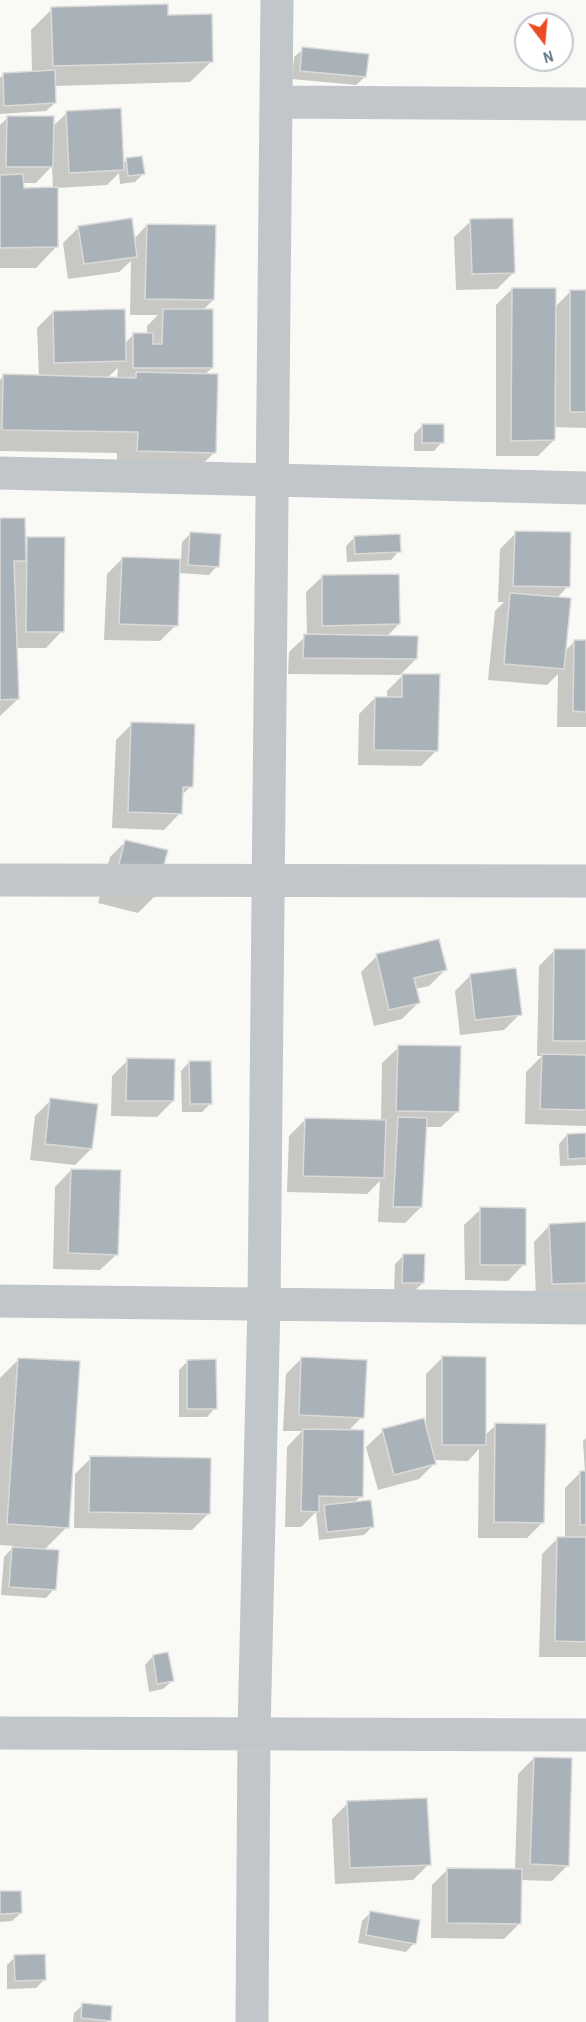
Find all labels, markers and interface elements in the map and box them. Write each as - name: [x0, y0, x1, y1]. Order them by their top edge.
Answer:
- north arrow: [514, 12, 574, 72]
- text: N: [541, 45, 556, 69]

